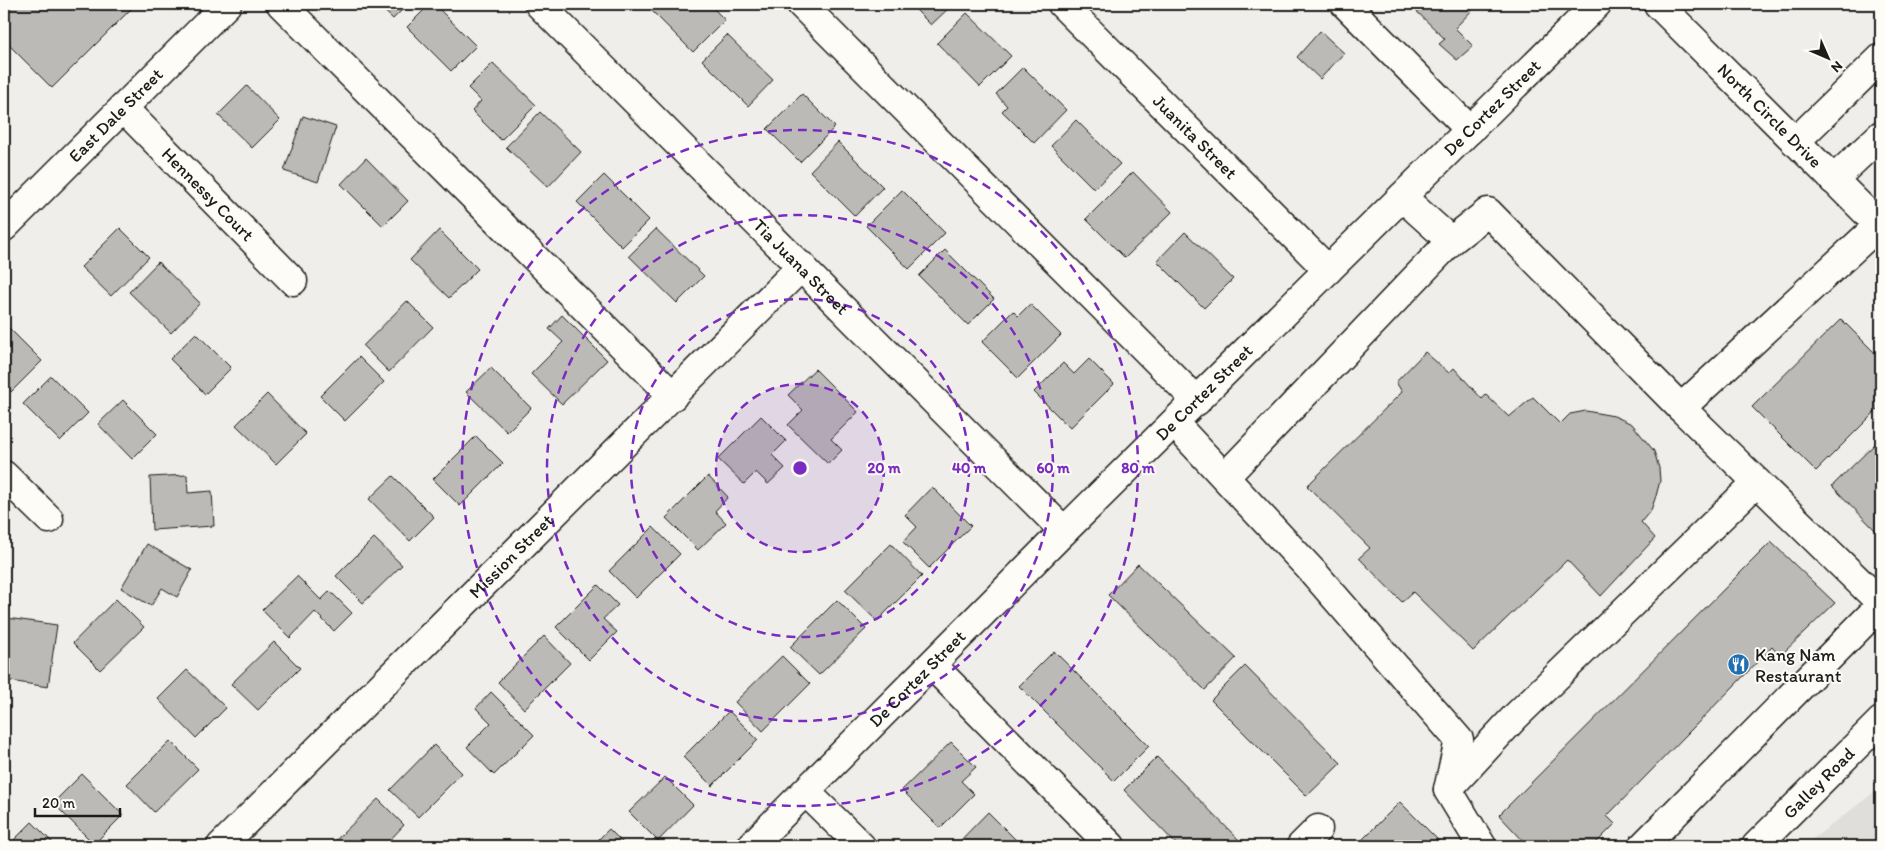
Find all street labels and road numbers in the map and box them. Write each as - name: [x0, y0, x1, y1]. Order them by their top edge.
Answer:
- street label: De Cortez Street: [1439, 55, 1545, 161]
- street label: North Circle Drive: [1713, 59, 1827, 173]
- street label: East Dale Street: [64, 63, 168, 167]
- street label: Juanita Street: [1148, 90, 1242, 184]
- street label: Hennessy Court: [157, 143, 259, 246]
- street label: Tia Juana Street: [748, 214, 853, 320]
- street label: De Cortez Street: [1151, 340, 1257, 445]
- street label: Mission Street: [464, 509, 558, 603]
- street label: De Cortez Street: [864, 625, 970, 732]
- street label: Galley Road: [1778, 743, 1859, 824]

